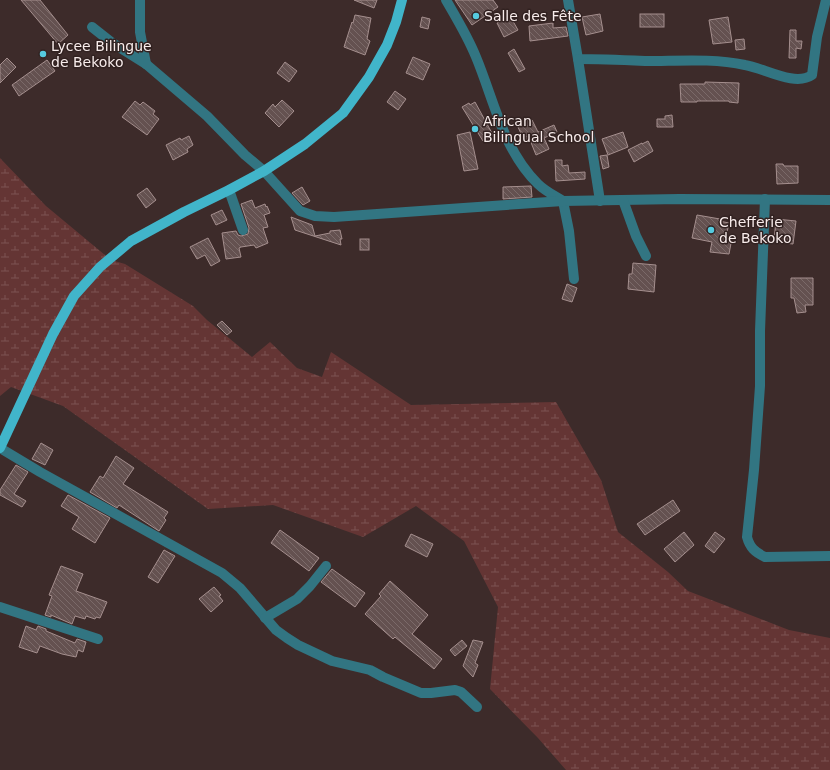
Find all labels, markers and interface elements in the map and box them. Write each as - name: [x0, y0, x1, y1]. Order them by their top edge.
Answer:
- place label: Salle des Fête: [484, 8, 582, 24]
- marker: Salle des Fête: [471, 11, 481, 21]
- place label: Lycee Bilingue de Bekoko: [51, 38, 152, 70]
- marker: Lycee Bilingue de Bekoko: [38, 49, 48, 59]
- place label: African Bilingual School: [483, 113, 594, 145]
- marker: African Bilingual School: [470, 124, 480, 134]
- place label: Chefferie de Bekoko: [719, 214, 792, 246]
- marker: Chefferie de Bekoko: [706, 225, 716, 235]

